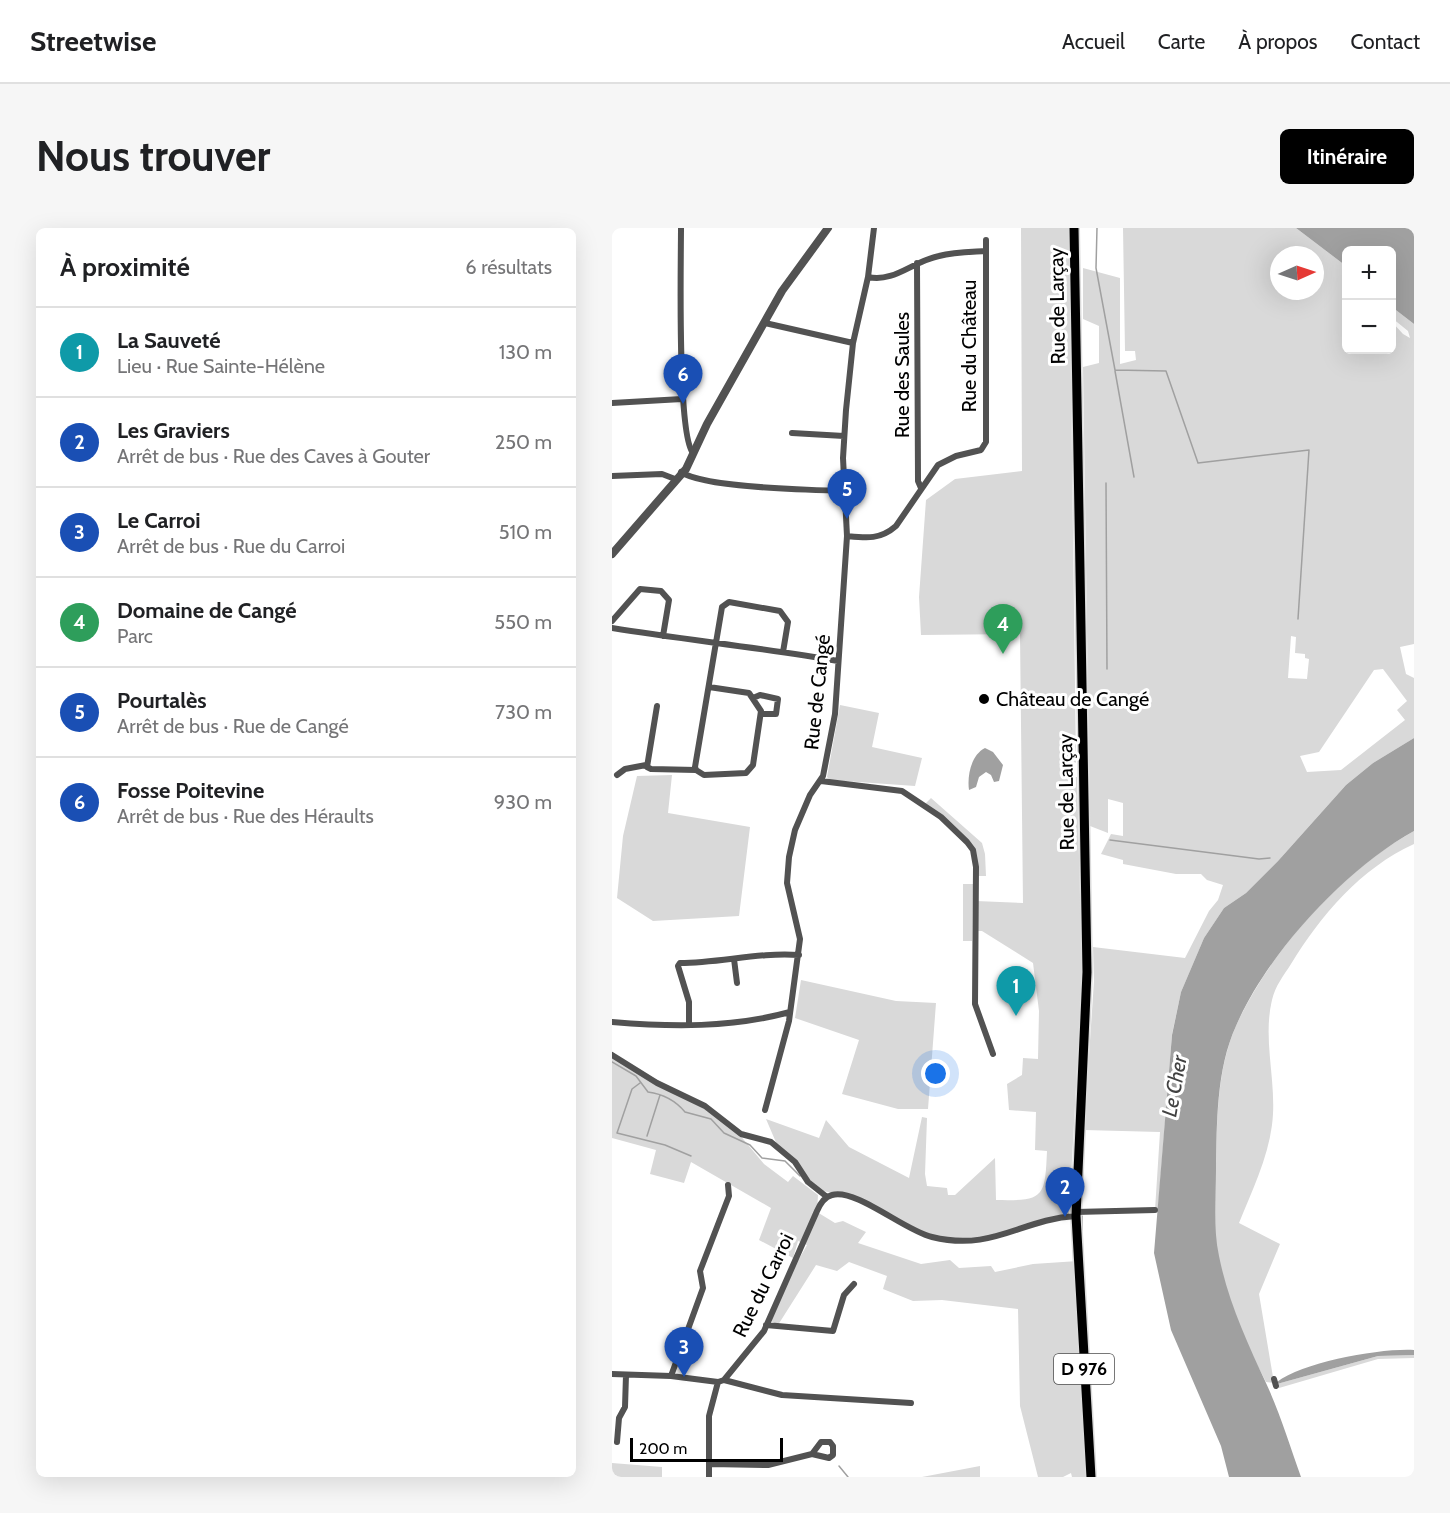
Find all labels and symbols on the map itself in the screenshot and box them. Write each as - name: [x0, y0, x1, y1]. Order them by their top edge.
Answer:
- north arrow: [1270, 246, 1324, 300]
- street label: Rue de Larçay: [1044, 247, 1070, 365]
- street label: Rue du Château: [957, 280, 981, 412]
- street label: Rue des Saules: [890, 312, 914, 438]
- pin: 6: [664, 354, 702, 404]
- pin: 5: [828, 470, 866, 519]
- pin: 4: [984, 604, 1022, 654]
- street label: Rue de Cangé: [799, 633, 835, 751]
- place label: Château de Cangé: [996, 687, 1149, 711]
- marker: Château de Cangé: [977, 692, 991, 706]
- street label: Rue de Larçay: [1053, 733, 1079, 851]
- pin: 1: [996, 966, 1036, 1016]
- water label: Le Cher: [1156, 1052, 1192, 1119]
- your location: [921, 1059, 950, 1088]
- pin: 2: [1046, 1168, 1084, 1217]
- street label: Rue du Carroi: [728, 1229, 798, 1341]
- pin: 3: [664, 1328, 704, 1377]
- road number: D 976: [1054, 1354, 1114, 1384]
- scale bar: [630, 1435, 783, 1462]

